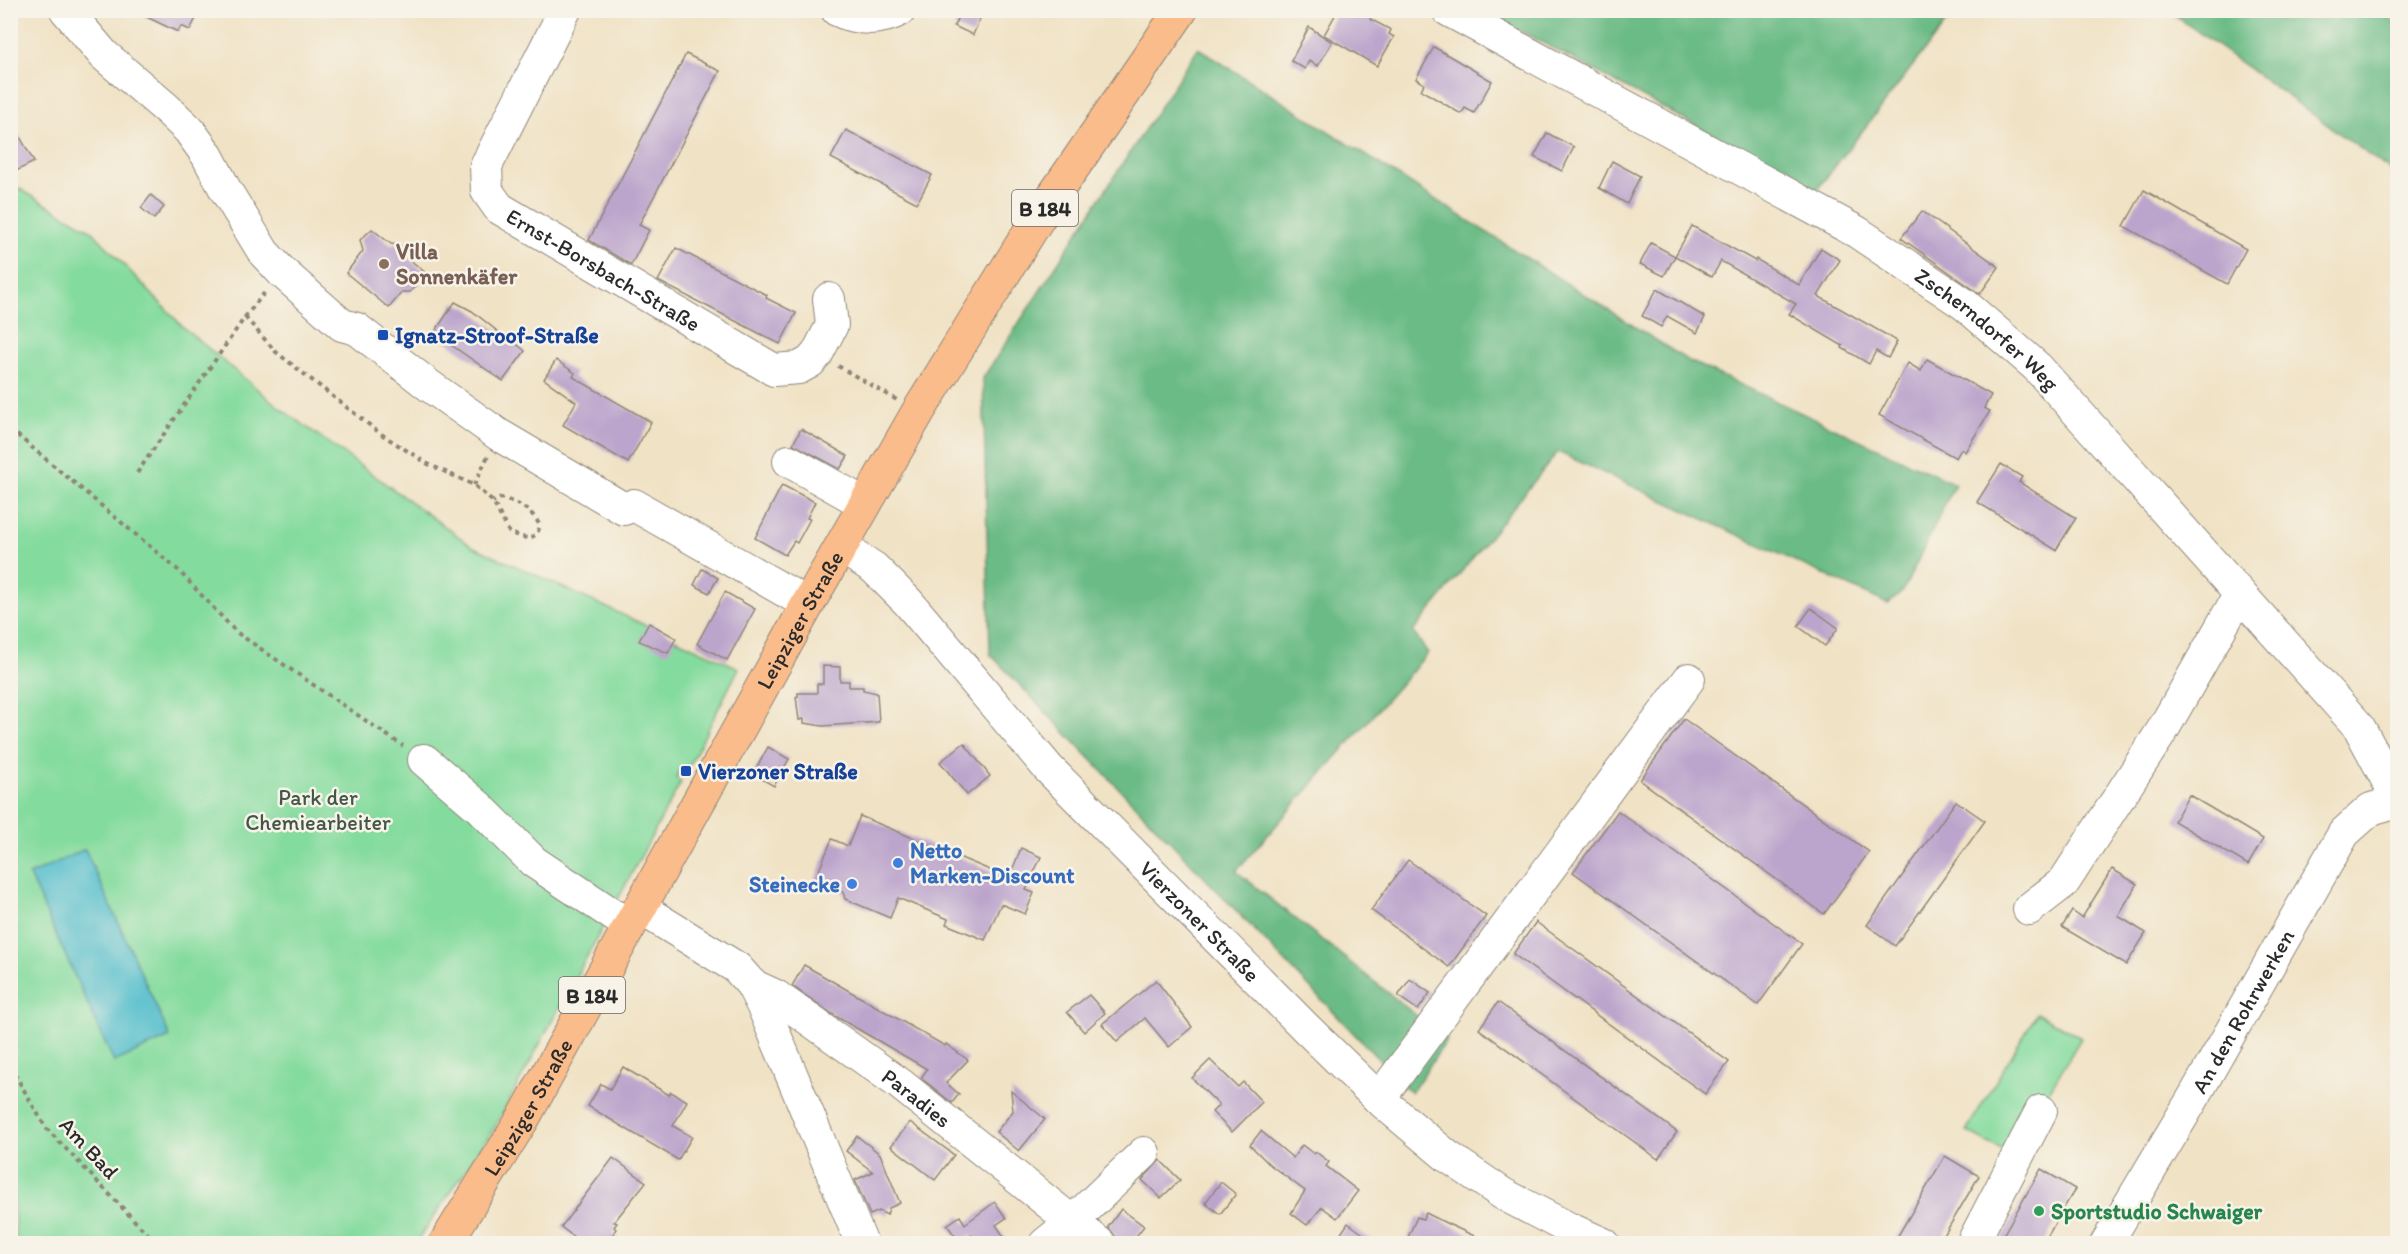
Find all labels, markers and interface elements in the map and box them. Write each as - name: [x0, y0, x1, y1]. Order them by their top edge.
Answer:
- road number: B 184: [1012, 190, 1078, 226]
- street label: Ernst-Borsbach-Straße: [502, 202, 705, 337]
- place label: Villa Sonnenkäfer: [396, 238, 518, 290]
- marker: Villa Sonnenkäfer: [377, 257, 391, 271]
- street label: Zscherndorfer Weg: [1910, 262, 2065, 397]
- place label: Ignatz-Stroof-Straße: [395, 322, 599, 349]
- marker: Ignatz-Stroof-Straße: [376, 328, 390, 342]
- street label: Leipziger Straße: [750, 546, 849, 694]
- place label: Vierzoner Straße: [698, 758, 858, 785]
- marker: Vierzoner Straße: [679, 764, 693, 778]
- park label: Park der Chemiearbeiter: [245, 784, 391, 836]
- place label: Netto Marken-Discount: [910, 837, 1075, 889]
- street label: Vierzoner Straße: [1134, 855, 1266, 987]
- marker: Netto Marken-Discount: [891, 856, 905, 870]
- place label: Steinecke: [749, 871, 840, 898]
- marker: Steinecke: [845, 877, 859, 891]
- street label: An den Rohrwerken: [2185, 924, 2300, 1098]
- road number: B 184: [559, 977, 625, 1013]
- street label: Leipziger Straße: [477, 1034, 578, 1181]
- street label: Paradies: [877, 1062, 957, 1133]
- street label: Am Bad: [54, 1111, 125, 1185]
- place label: Sportstudio Schwaiger: [2051, 1198, 2263, 1225]
- marker: Sportstudio Schwaiger: [2032, 1204, 2046, 1218]

